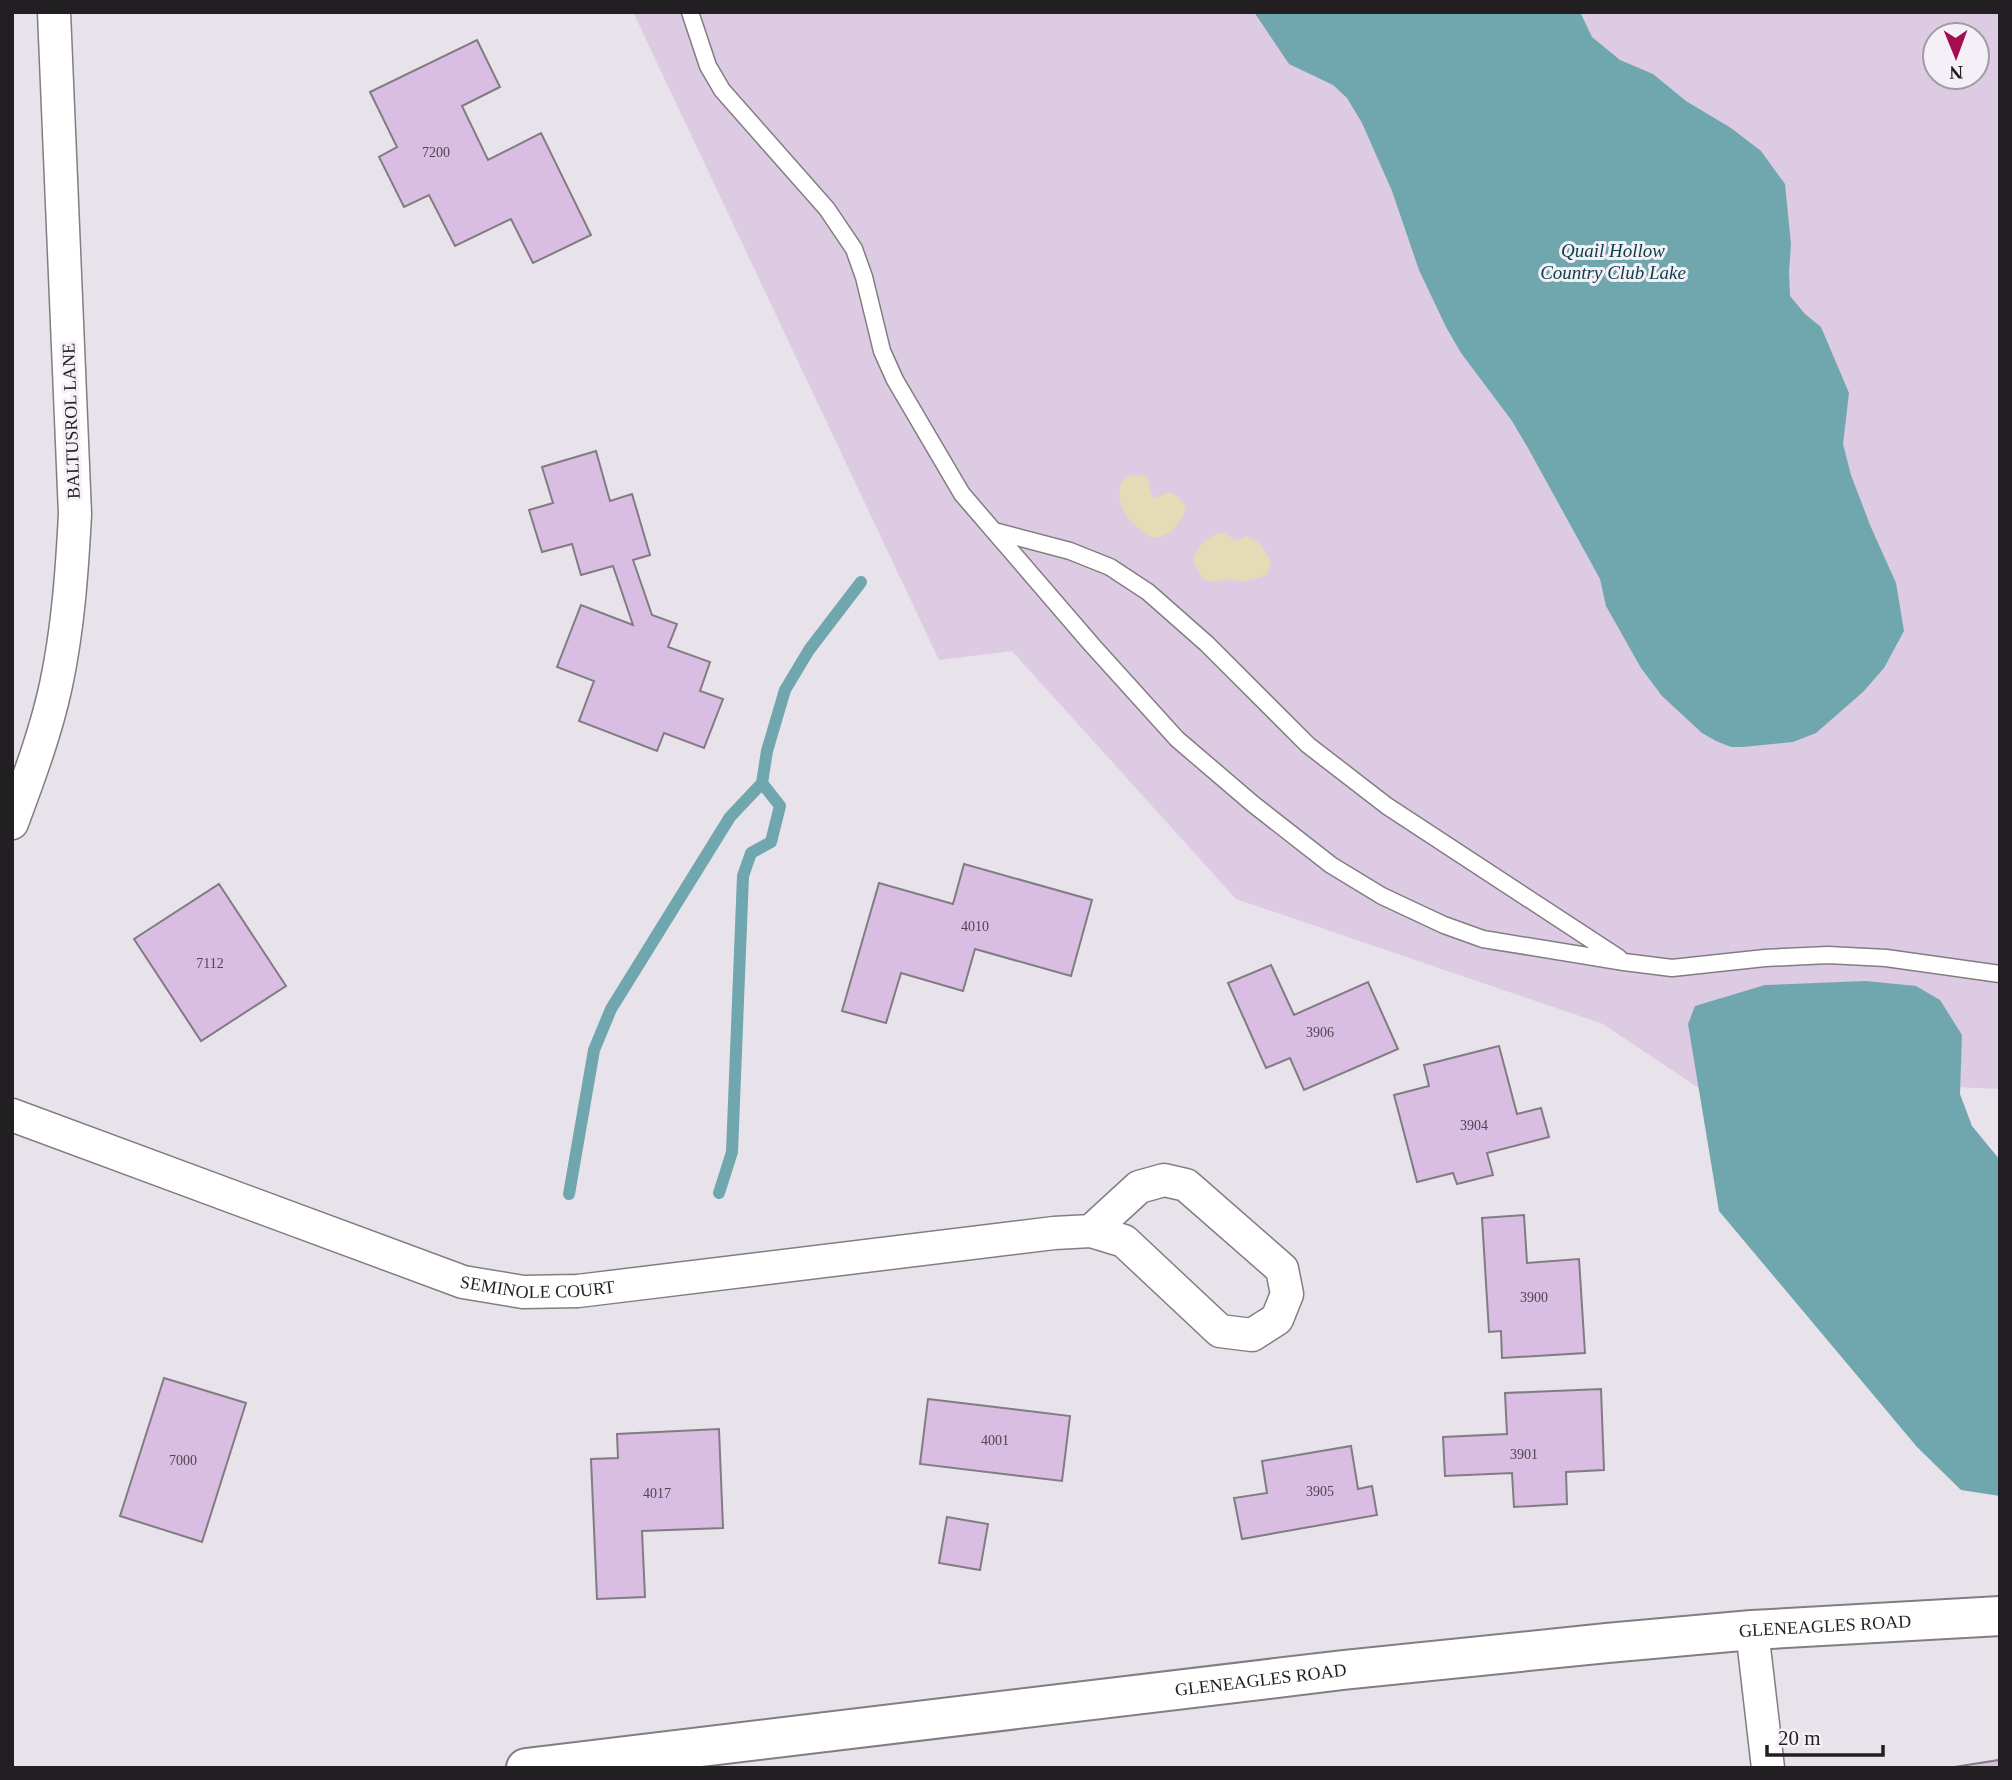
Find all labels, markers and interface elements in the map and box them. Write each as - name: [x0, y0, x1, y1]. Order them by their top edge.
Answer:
- north arrow: [1921, 21, 1991, 91]
- text: N: [1949, 62, 1963, 83]
- house number: 7200: [422, 145, 450, 160]
- water label: Quail Hollow Country Club Lake: [1540, 240, 1686, 283]
- street label: BALTUSROL LANE: [58, 343, 84, 499]
- house number: 4010: [961, 919, 989, 934]
- house number: 7112: [196, 956, 224, 971]
- house number: 3906: [1306, 1025, 1334, 1040]
- house number: 3904: [1460, 1118, 1488, 1133]
- street label: SEMINOLE COURT: [459, 1272, 616, 1303]
- house number: 3900: [1520, 1290, 1548, 1305]
- house number: 4001: [981, 1433, 1009, 1448]
- house number: 3901: [1510, 1447, 1538, 1462]
- house number: 7000: [169, 1453, 197, 1468]
- house number: 3905: [1306, 1484, 1334, 1499]
- house number: 4017: [643, 1486, 671, 1501]
- street label: GLENEAGLES ROAD: [1738, 1611, 1912, 1641]
- street label: GLENEAGLES ROAD: [1174, 1660, 1348, 1700]
- scale bar: [1767, 1714, 1882, 1758]
- text: 20 m: [1778, 1726, 1821, 1750]

